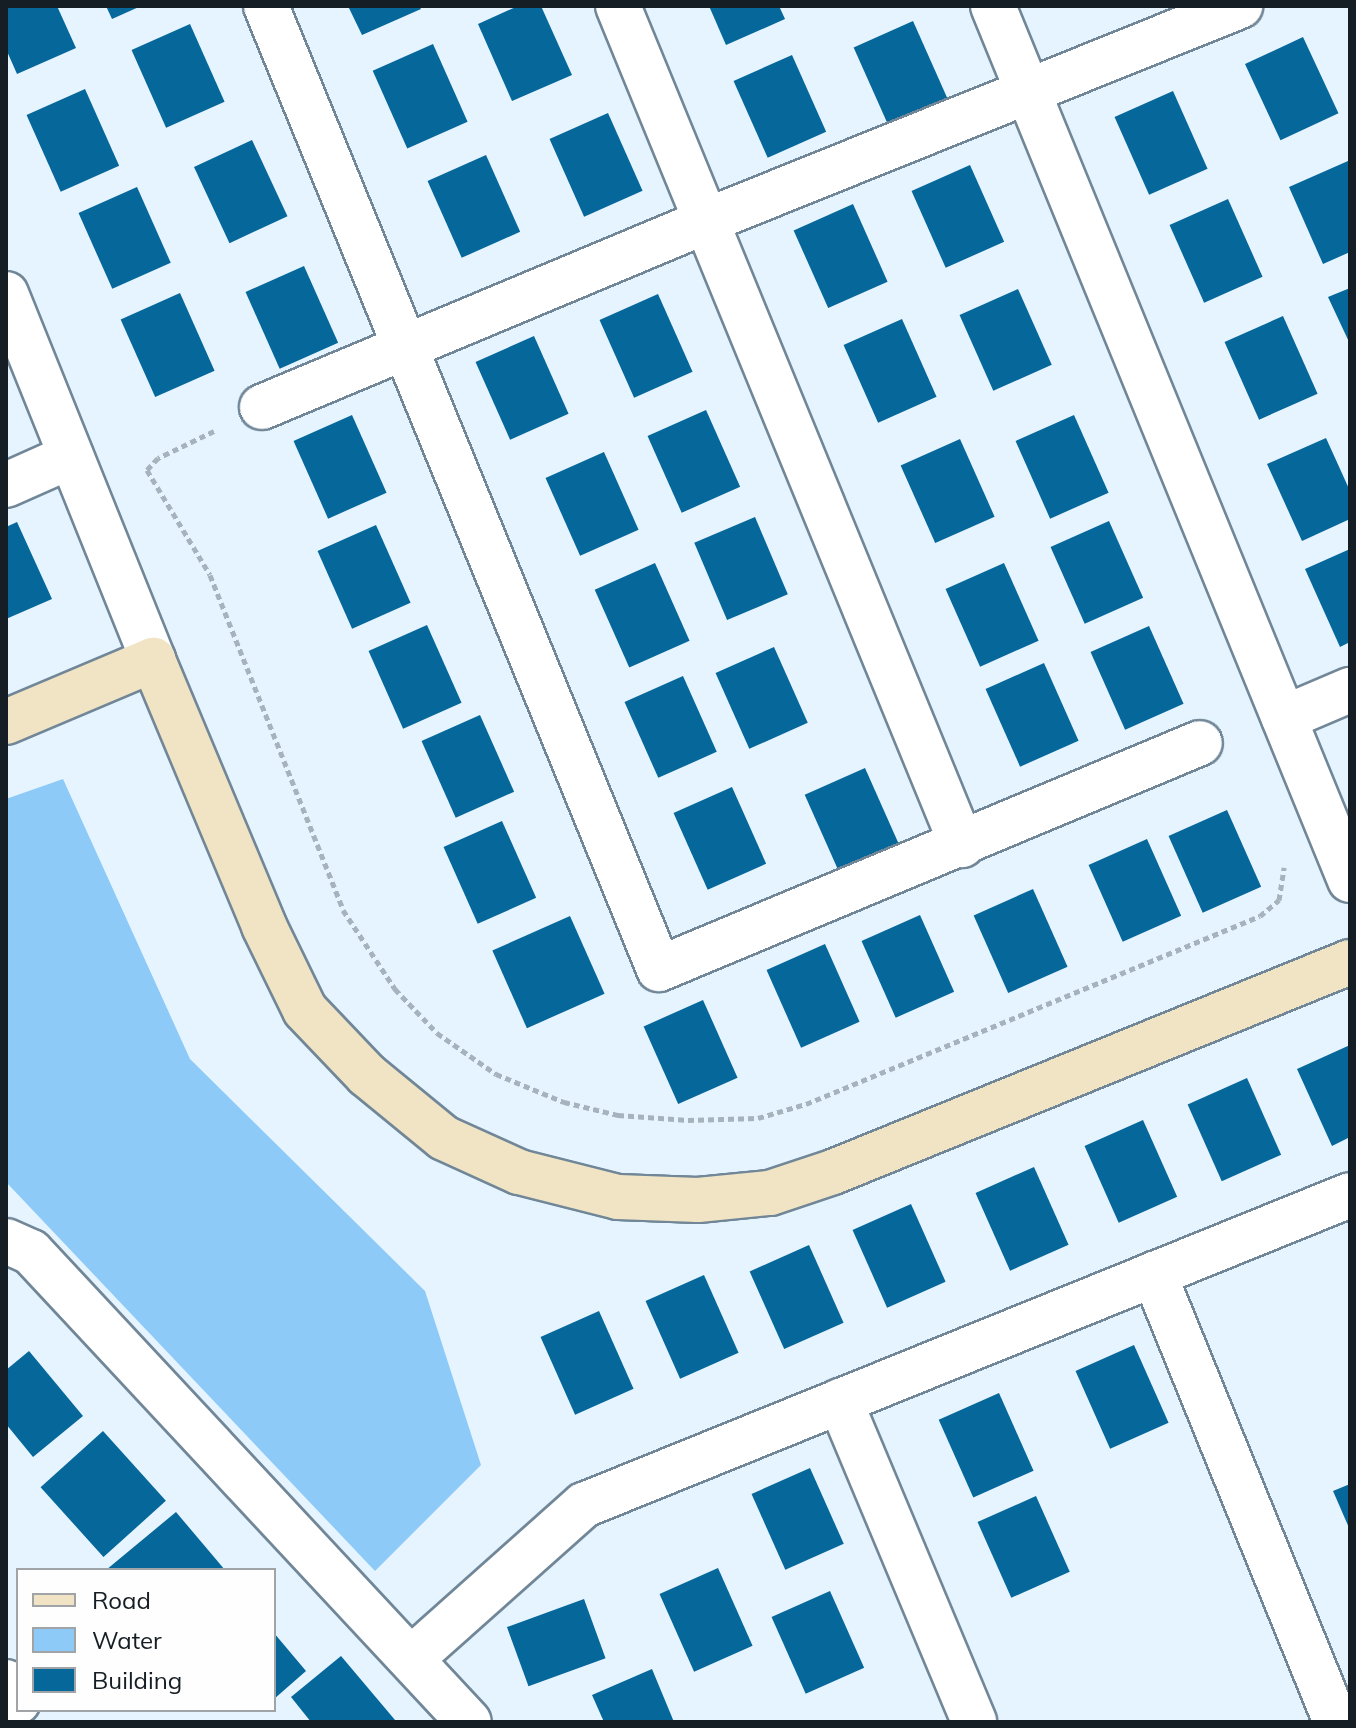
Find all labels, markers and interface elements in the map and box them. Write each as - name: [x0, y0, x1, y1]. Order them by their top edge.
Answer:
- legend: [16, 1568, 276, 1712]
- text: Road: [92, 1585, 151, 1615]
- text: Water: [92, 1625, 162, 1655]
- text: Building: [92, 1665, 182, 1695]

